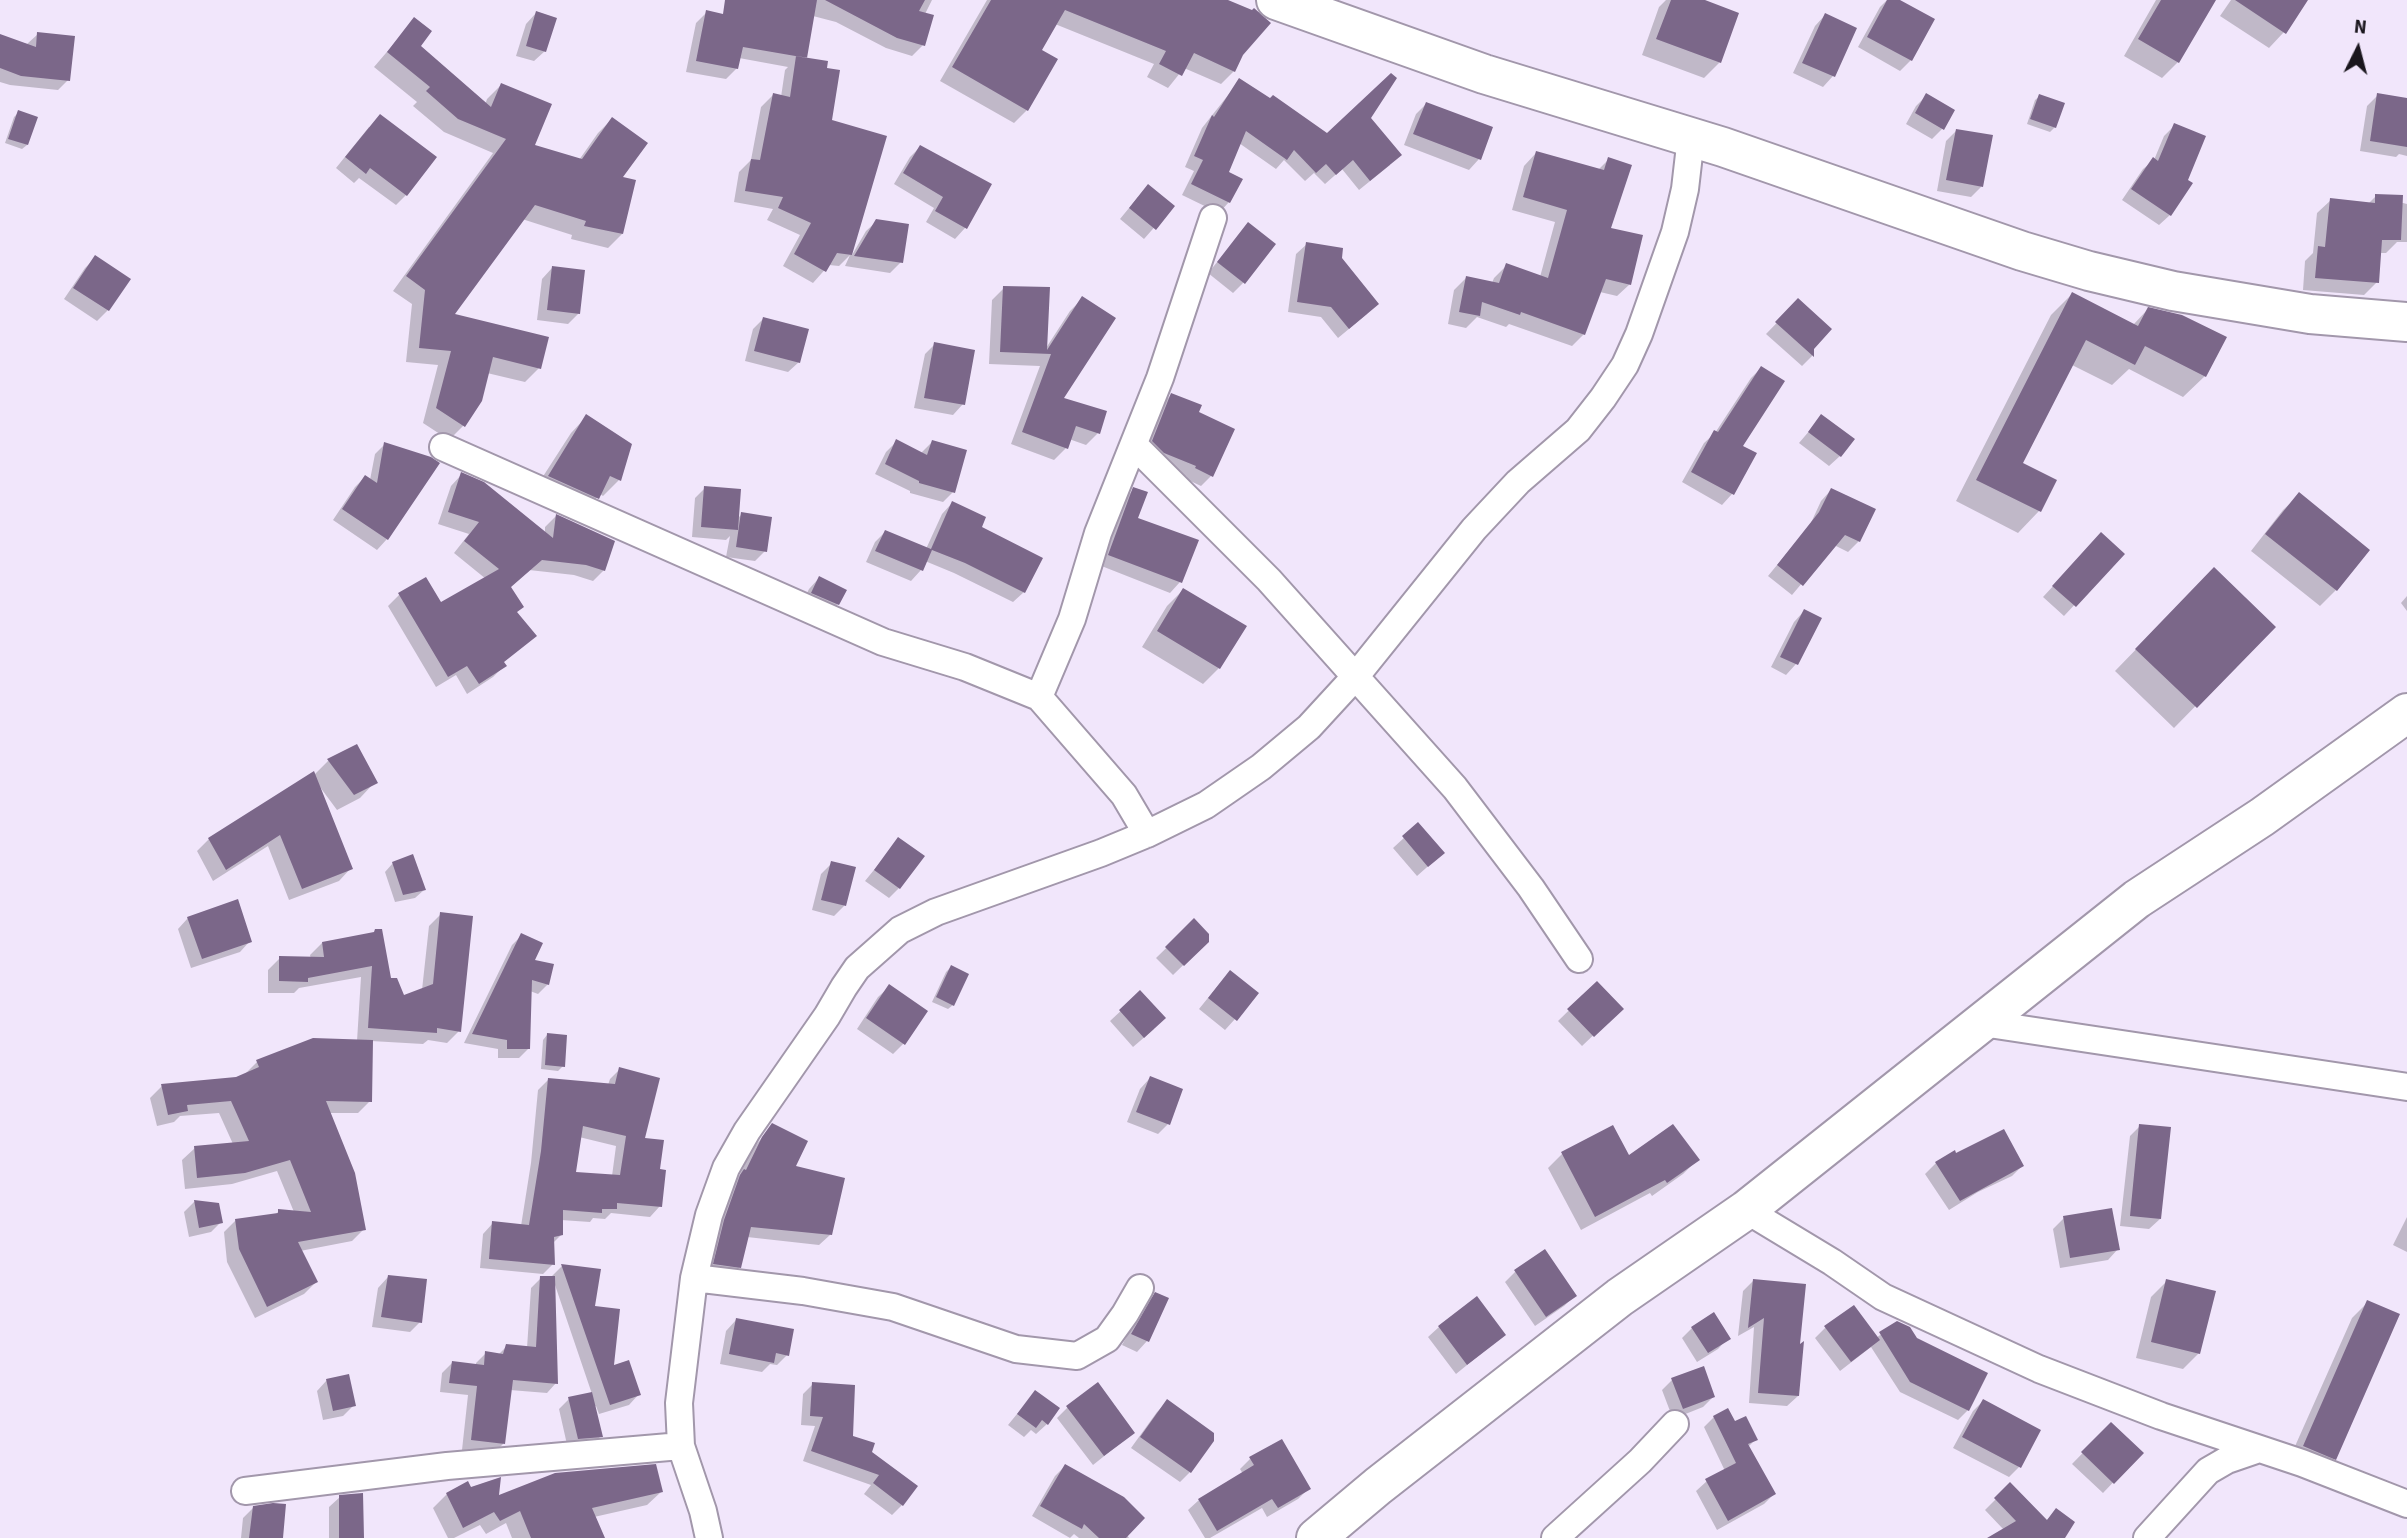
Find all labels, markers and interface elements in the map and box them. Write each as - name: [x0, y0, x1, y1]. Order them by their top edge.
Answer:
- north arrow: [2323, 14, 2393, 84]
- text: N: [2353, 14, 2368, 42]

